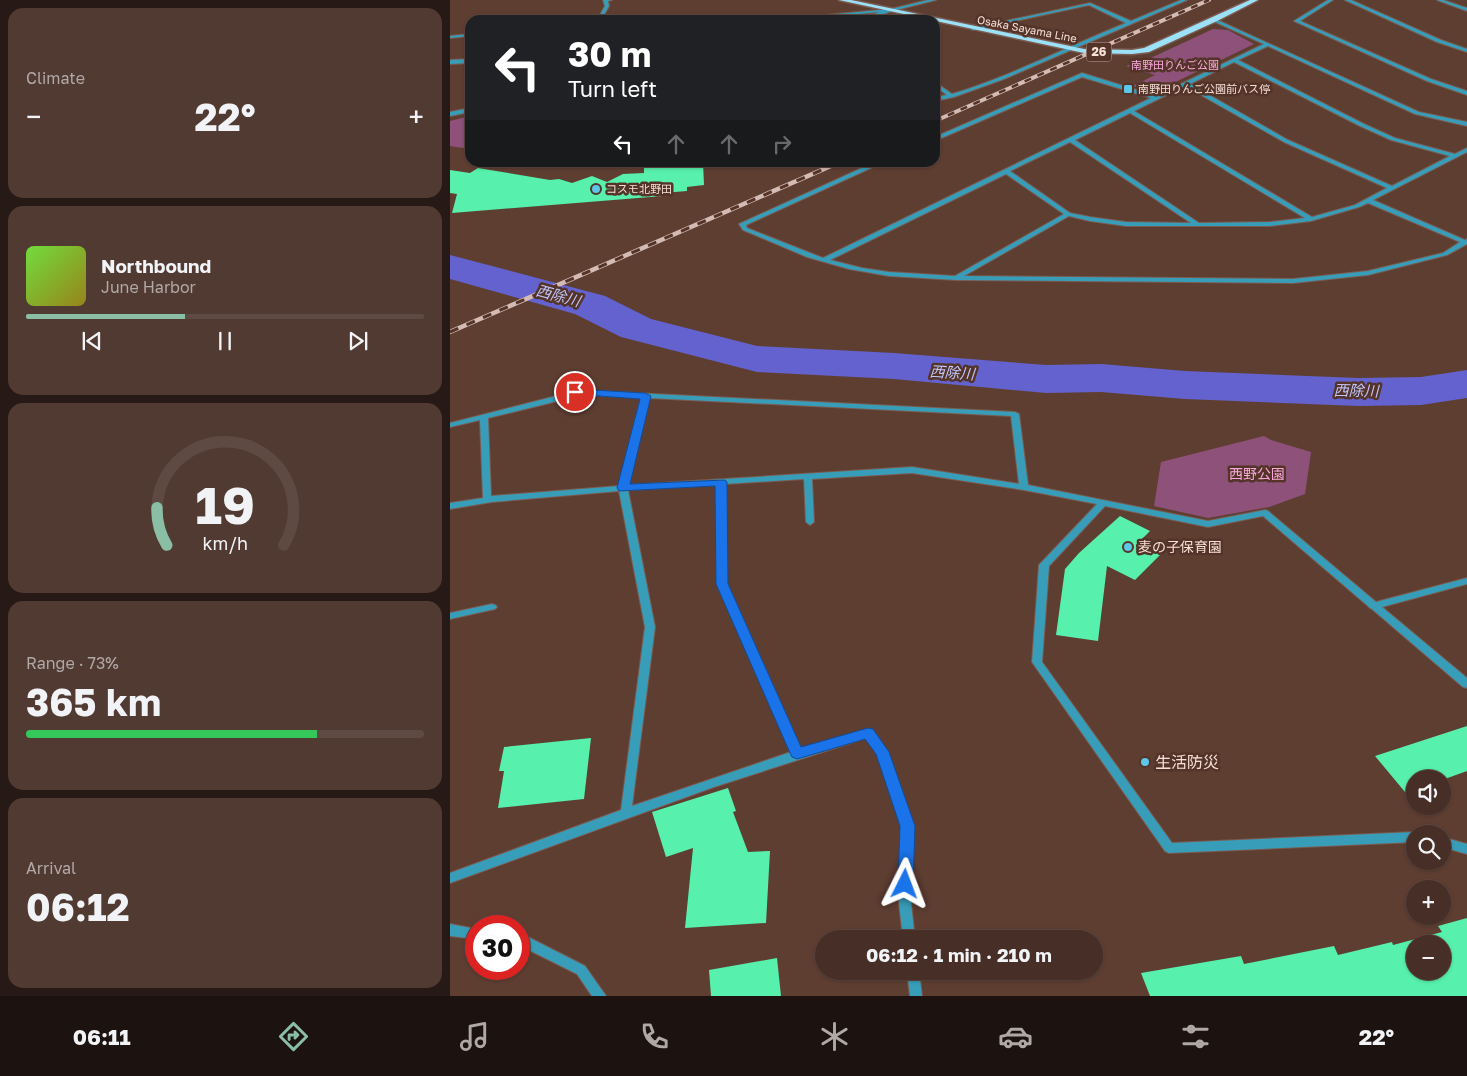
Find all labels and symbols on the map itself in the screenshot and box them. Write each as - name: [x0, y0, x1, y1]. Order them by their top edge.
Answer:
- street label: Osaka Sayama Line: [976, 12, 1078, 45]
- road number: 26: [1086, 42, 1112, 62]
- park label: 南野田りんご公園: [1131, 58, 1219, 71]
- place label: 南野田りんご公園前バス停: [1138, 82, 1271, 95]
- marker: 南野田りんご公園前バス停: [1122, 83, 1134, 95]
- place label: コスモ北野田: [606, 182, 672, 195]
- marker: コスモ北野田: [590, 183, 602, 195]
- water label: 西除川: [534, 281, 584, 310]
- water label: 西除川: [929, 361, 977, 383]
- pin: [554, 371, 596, 413]
- water label: 西除川: [1333, 381, 1381, 399]
- park label: 西野公園: [1229, 465, 1285, 482]
- place label: 麦の子保育園: [1138, 538, 1222, 555]
- marker: 麦の子保育園: [1122, 541, 1134, 553]
- place label: 生活防災: [1155, 752, 1219, 772]
- marker: 生活防災: [1139, 756, 1151, 768]
- position arrow: [878, 857, 930, 909]
- speed limit sign: 30: [465, 915, 530, 980]

